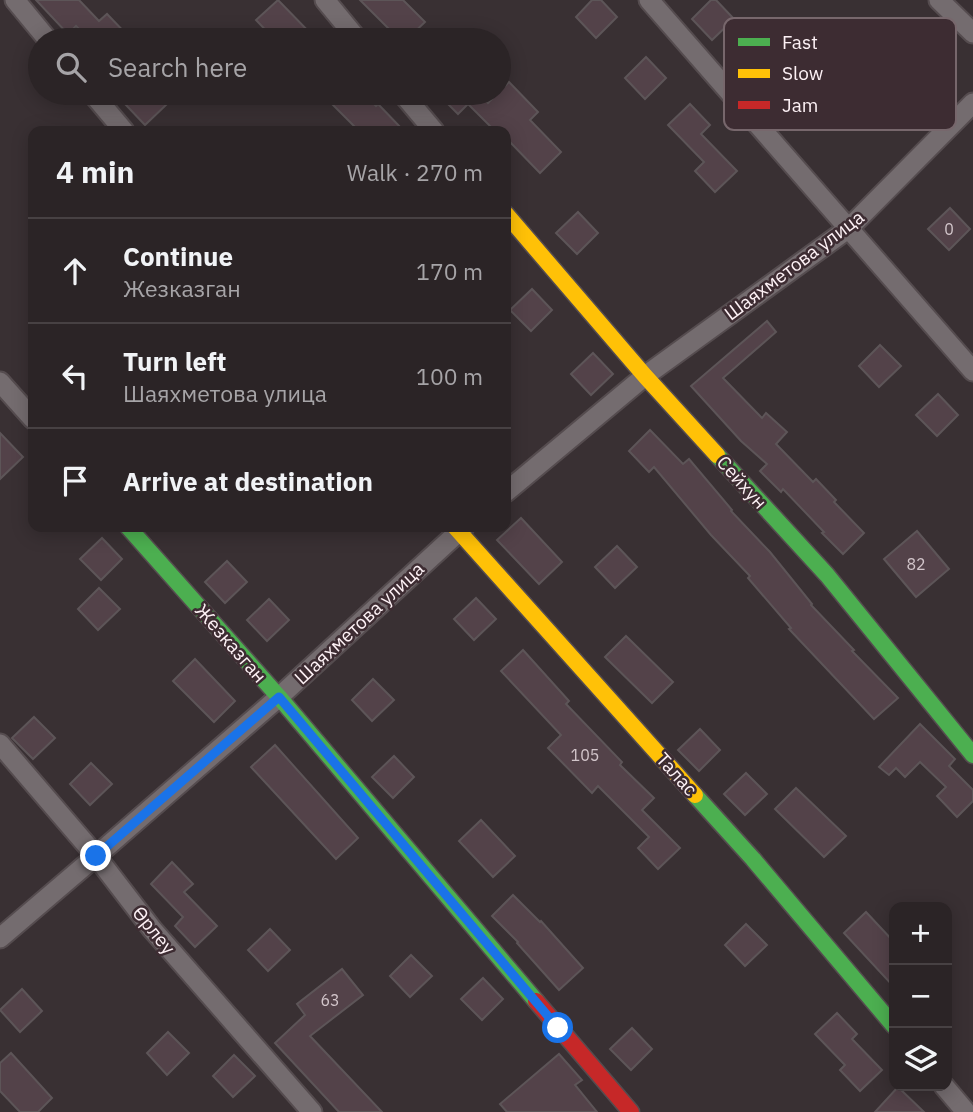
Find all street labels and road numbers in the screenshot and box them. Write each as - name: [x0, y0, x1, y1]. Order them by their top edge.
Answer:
- street label: Шаяхметова улица: [719, 205, 869, 325]
- street label: Сейхун: [712, 450, 772, 514]
- street label: Шаяхметова улица: [289, 557, 429, 689]
- street label: Жезказган: [190, 598, 272, 688]
- street label: Талас: [651, 747, 703, 801]
- street label: Өрлеу: [127, 901, 181, 959]

